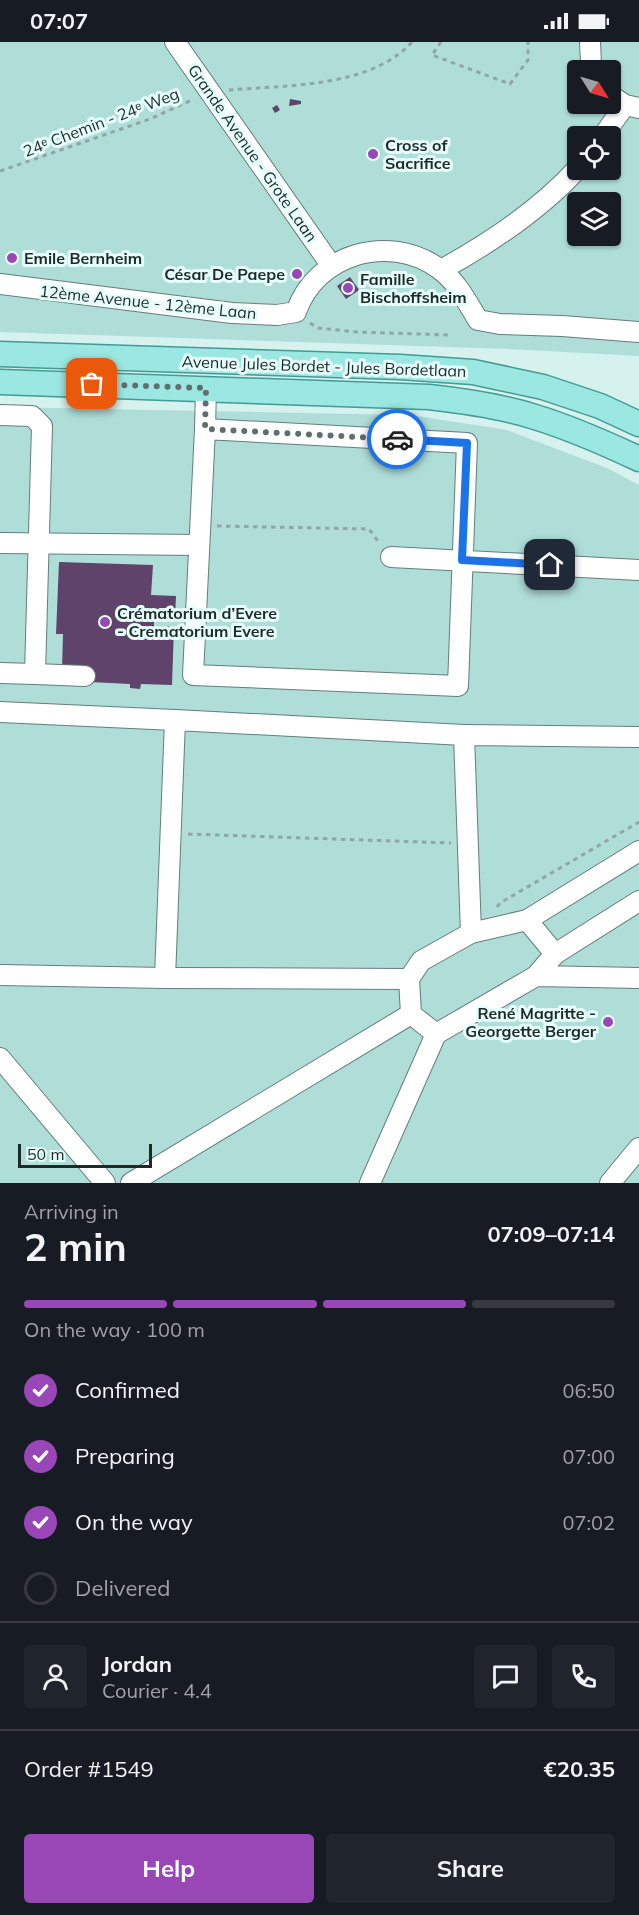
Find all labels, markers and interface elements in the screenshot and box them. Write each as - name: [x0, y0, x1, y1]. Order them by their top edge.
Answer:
- text: 07:07: [30, 7, 88, 35]
- street label: Grande Avenue - Grote Laan: [184, 60, 322, 246]
- north arrow: [567, 60, 621, 114]
- map controls: [567, 60, 621, 246]
- street label: 24ᵉ Chemin - 24ᵉ Weg: [20, 83, 182, 161]
- button: locate: [567, 126, 621, 180]
- place label: Cross of Sacrifice: [385, 135, 451, 173]
- marker: Cross of Sacrifice: [366, 147, 380, 161]
- button: layers: [567, 192, 621, 246]
- place label: Emile Bernheim: [24, 248, 142, 268]
- marker: Emile Bernheim: [5, 251, 19, 265]
- place label: César De Paepe: [164, 264, 285, 284]
- marker: César De Paepe: [290, 267, 304, 281]
- place label: Famille Bischoffsheim: [360, 269, 467, 307]
- street label: 12ème Avenue - 12ème Laan: [39, 281, 257, 323]
- marker: Famille Bischoffsheim: [341, 281, 355, 295]
- street label: Avenue Jules Bordet - Jules Bordetlaan: [181, 351, 467, 381]
- pin: [66, 358, 117, 409]
- icon: bag: [75, 367, 108, 400]
- courier: [367, 409, 427, 469]
- icon: car: [381, 423, 414, 456]
- pin: [524, 539, 575, 590]
- icon: home: [533, 548, 566, 581]
- place label: Crématorium d’Evere - Crematorium Evere: [117, 603, 277, 641]
- marker: Crématorium d’Evere - Crematorium Evere: [98, 615, 112, 629]
- place label: René Magritte - Georgette Berger: [465, 1003, 597, 1041]
- marker: René Magritte - Georgette Berger: [601, 1015, 615, 1029]
- scale bar: [18, 1141, 152, 1168]
- text: 50 m: [27, 1144, 64, 1164]
- text: Arriving in: [24, 1199, 119, 1224]
- text: 07:09–07:14: [487, 1220, 615, 1248]
- text: 2 min: [24, 1222, 127, 1271]
- text: On the way · 100 m: [24, 1317, 205, 1342]
- icon: check: [24, 1374, 57, 1407]
- text: Confirmed: [75, 1376, 180, 1404]
- text: 06:50: [562, 1378, 615, 1403]
- icon: check: [24, 1440, 57, 1473]
- text: Preparing: [75, 1442, 175, 1470]
- text: 07:00: [562, 1444, 615, 1469]
- icon: check: [24, 1506, 57, 1539]
- text: On the way: [75, 1508, 193, 1536]
- text: 07:02: [562, 1510, 615, 1535]
- text: Delivered: [75, 1574, 170, 1602]
- button: person: [24, 1645, 87, 1708]
- button: chat: [474, 1645, 537, 1708]
- button: phone: [552, 1645, 615, 1708]
- text: Jordan: [102, 1650, 172, 1678]
- text: Courier · 4.4: [102, 1678, 212, 1703]
- text: Order #1549: [24, 1755, 154, 1783]
- text: €20.35: [544, 1755, 615, 1783]
- button: Help: [24, 1834, 314, 1903]
- button: Share: [326, 1834, 615, 1903]

